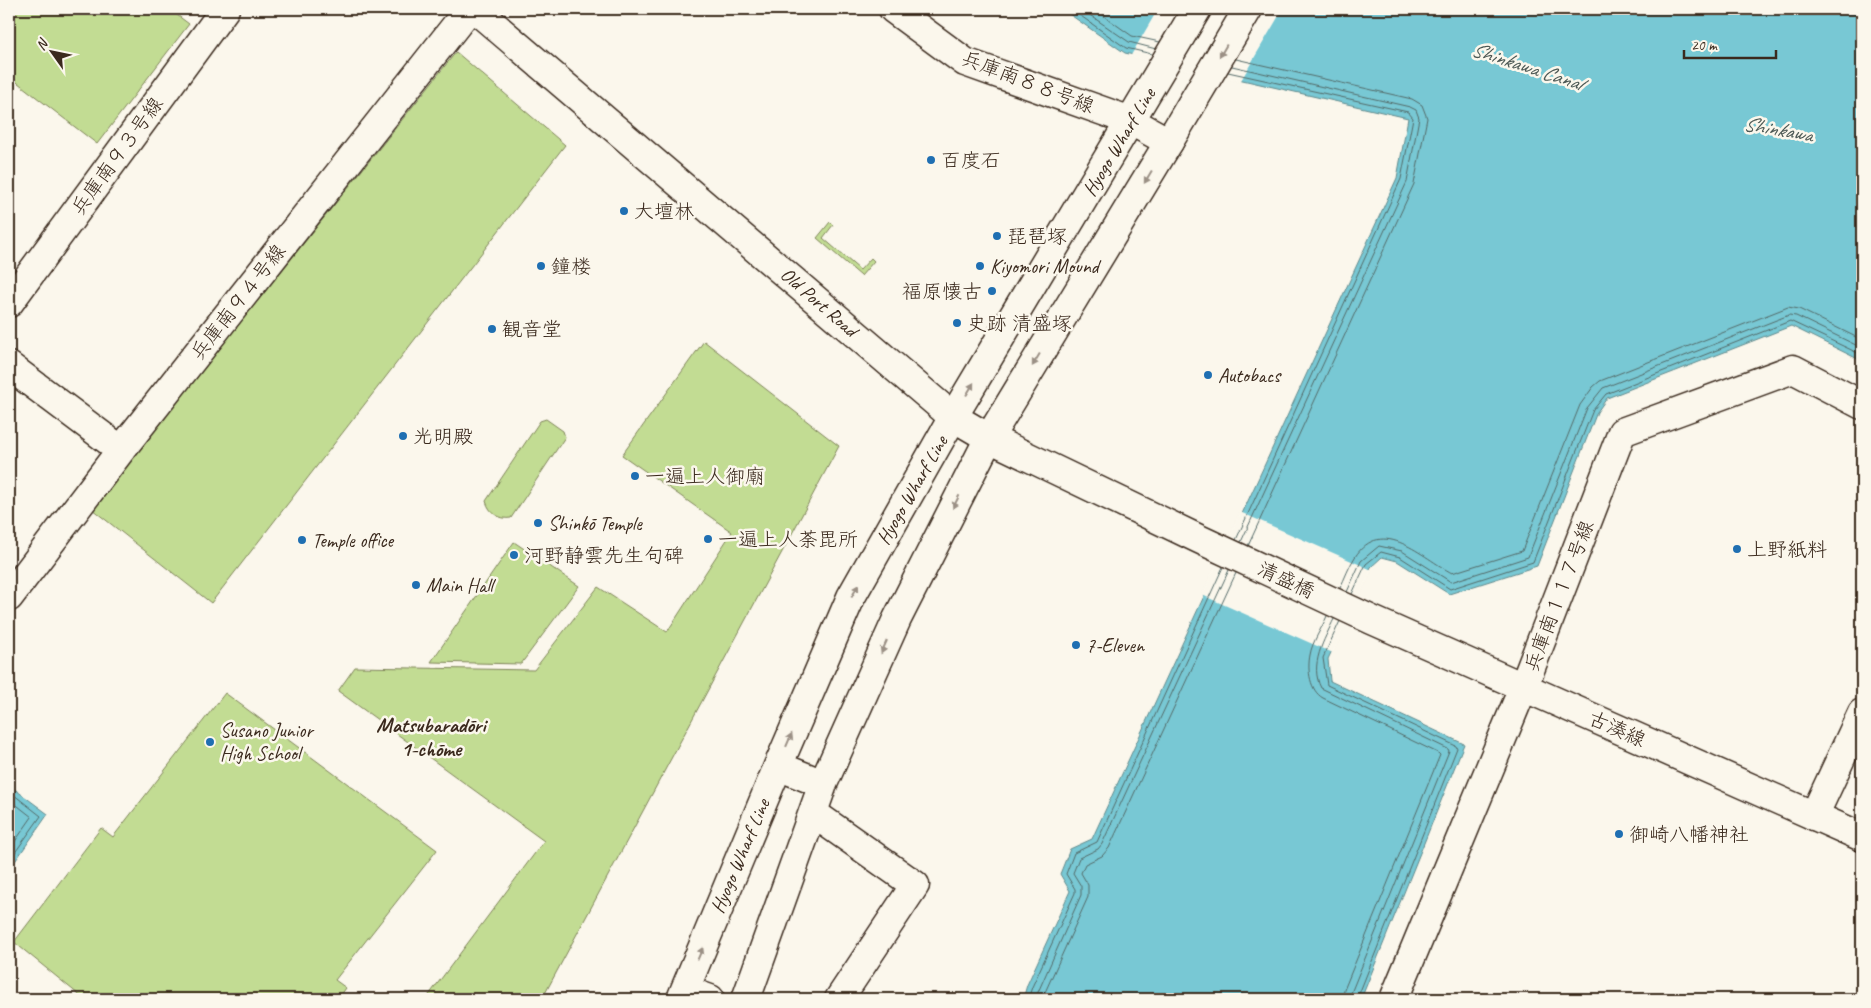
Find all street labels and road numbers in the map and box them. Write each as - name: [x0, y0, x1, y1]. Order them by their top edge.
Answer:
- street label: 兵庫南８８号線: [958, 45, 1098, 119]
- street label: Hyogo Wharf Line: [1077, 82, 1162, 201]
- street label: 兵庫南９３号線: [66, 92, 168, 220]
- street label: 兵庫南９４号線: [185, 239, 291, 365]
- street label: Old Port Road: [775, 262, 865, 344]
- street label: Hyogo Wharf Line: [871, 430, 954, 549]
- street label: 兵庫南１１７号線: [1519, 517, 1599, 675]
- street label: 清盛橋: [1254, 556, 1318, 604]
- street label: 古湊線: [1585, 705, 1649, 753]
- street label: Hyogo Wharf Line: [705, 794, 776, 917]

